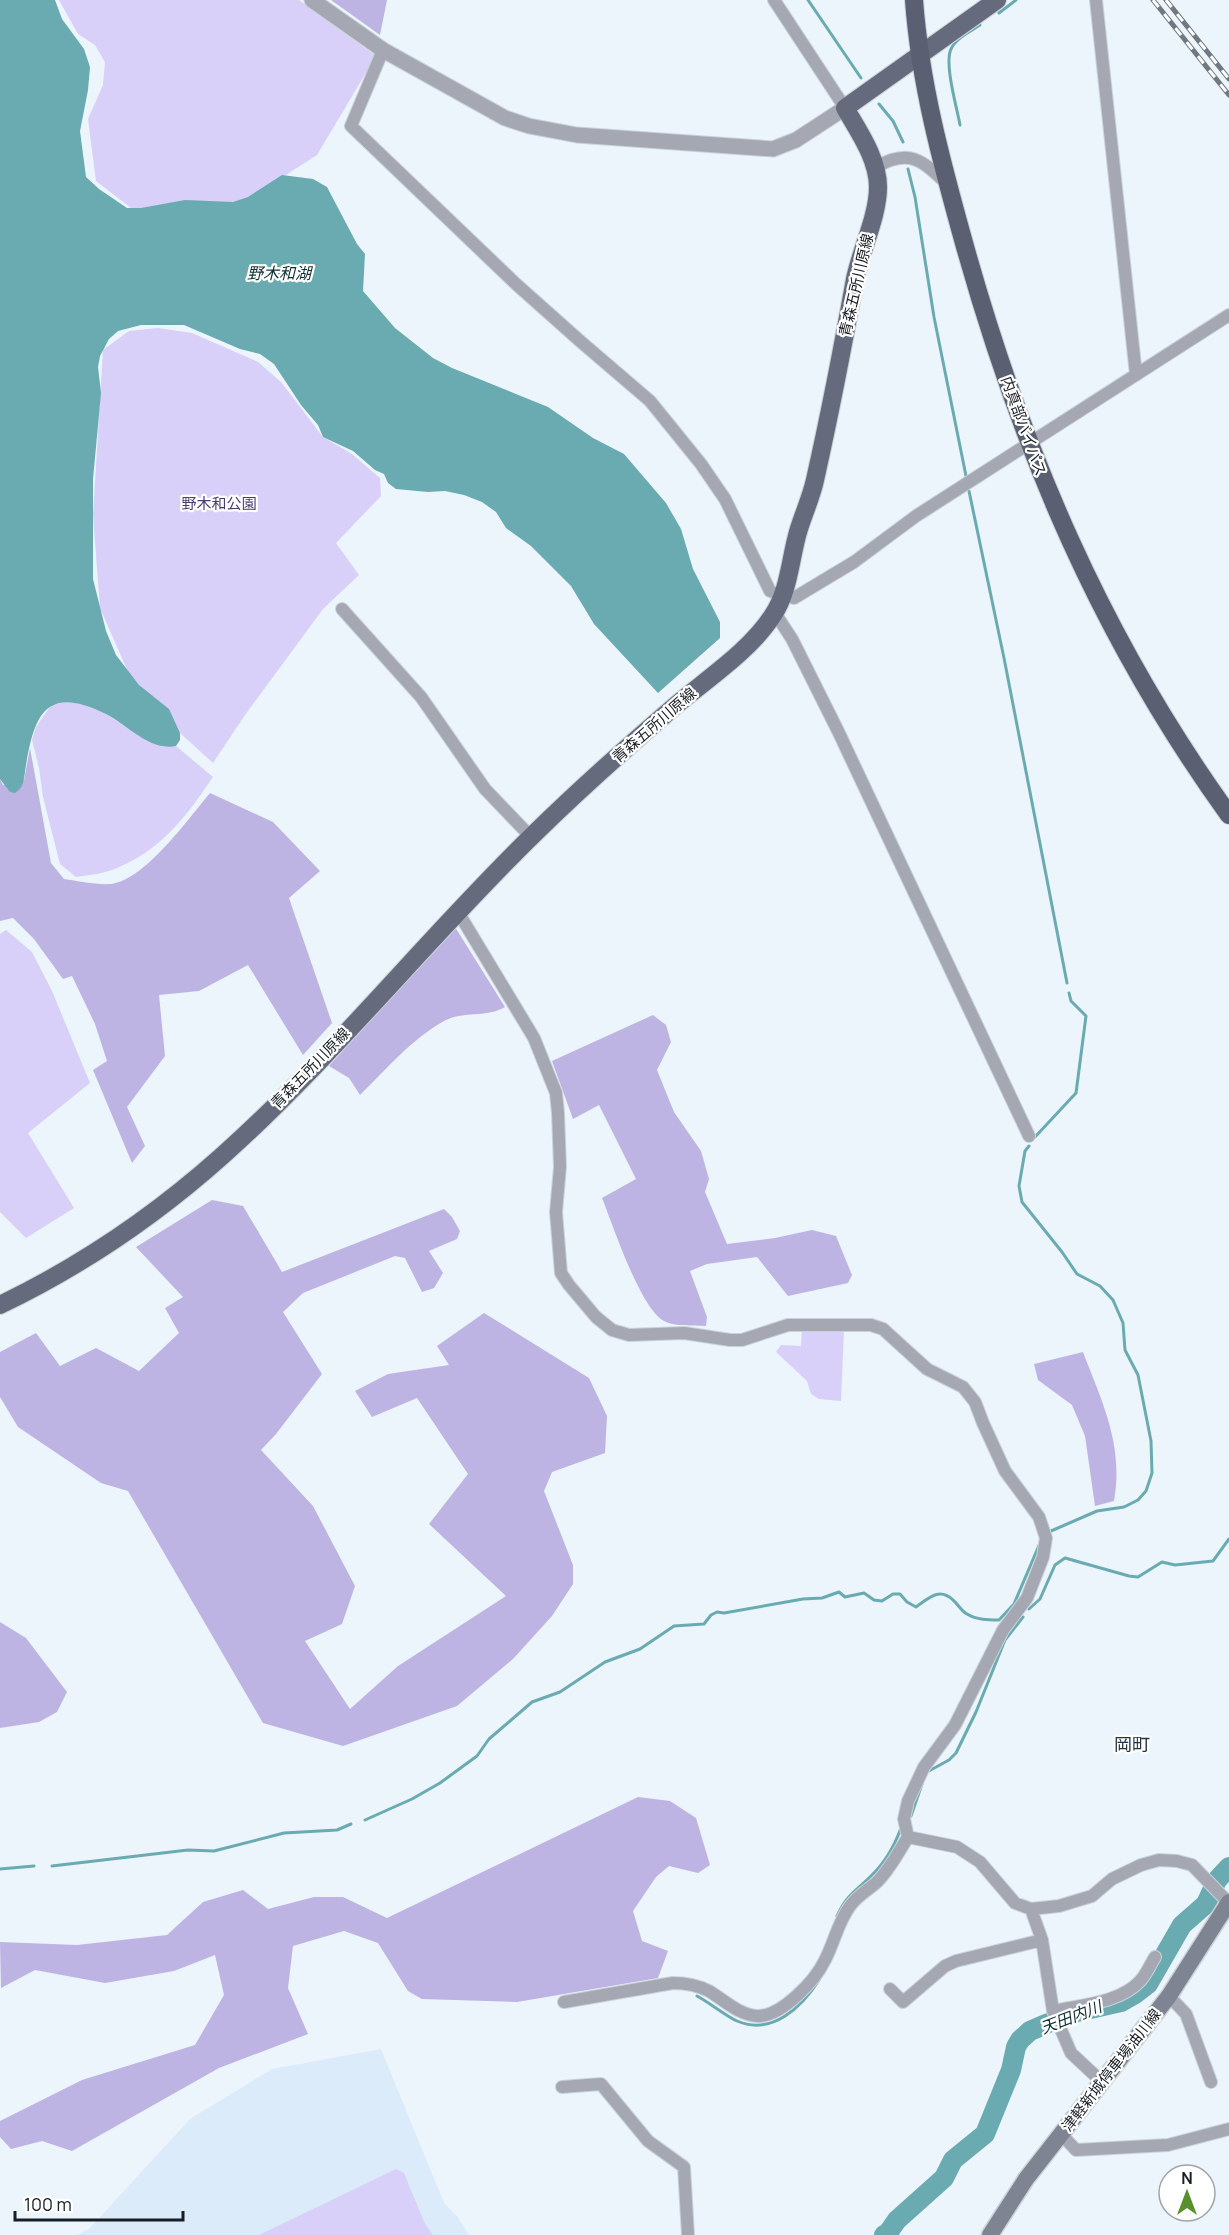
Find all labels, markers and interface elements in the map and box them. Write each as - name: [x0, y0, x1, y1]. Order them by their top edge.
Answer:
- street label: 青森五所川原線: [834, 231, 878, 339]
- water label: 野木和湖: [247, 262, 314, 284]
- street label: 内真部バイパス: [996, 373, 1052, 479]
- park label: 野木和公園: [181, 493, 257, 514]
- street label: 青森五所川原線: [607, 683, 701, 767]
- street label: 青森五所川原線: [266, 1023, 354, 1113]
- district label: 岡町: [1114, 1732, 1150, 1756]
- water label: 天田内川: [1037, 1995, 1107, 2039]
- street label: 津軽新城停車場油川線: [1057, 2004, 1165, 2136]
- north arrow: [1157, 2163, 1217, 2223]
- text: N: [1181, 2167, 1193, 2189]
- scale bar: [15, 2184, 183, 2222]
- text: 100 m: [24, 2192, 72, 2216]

